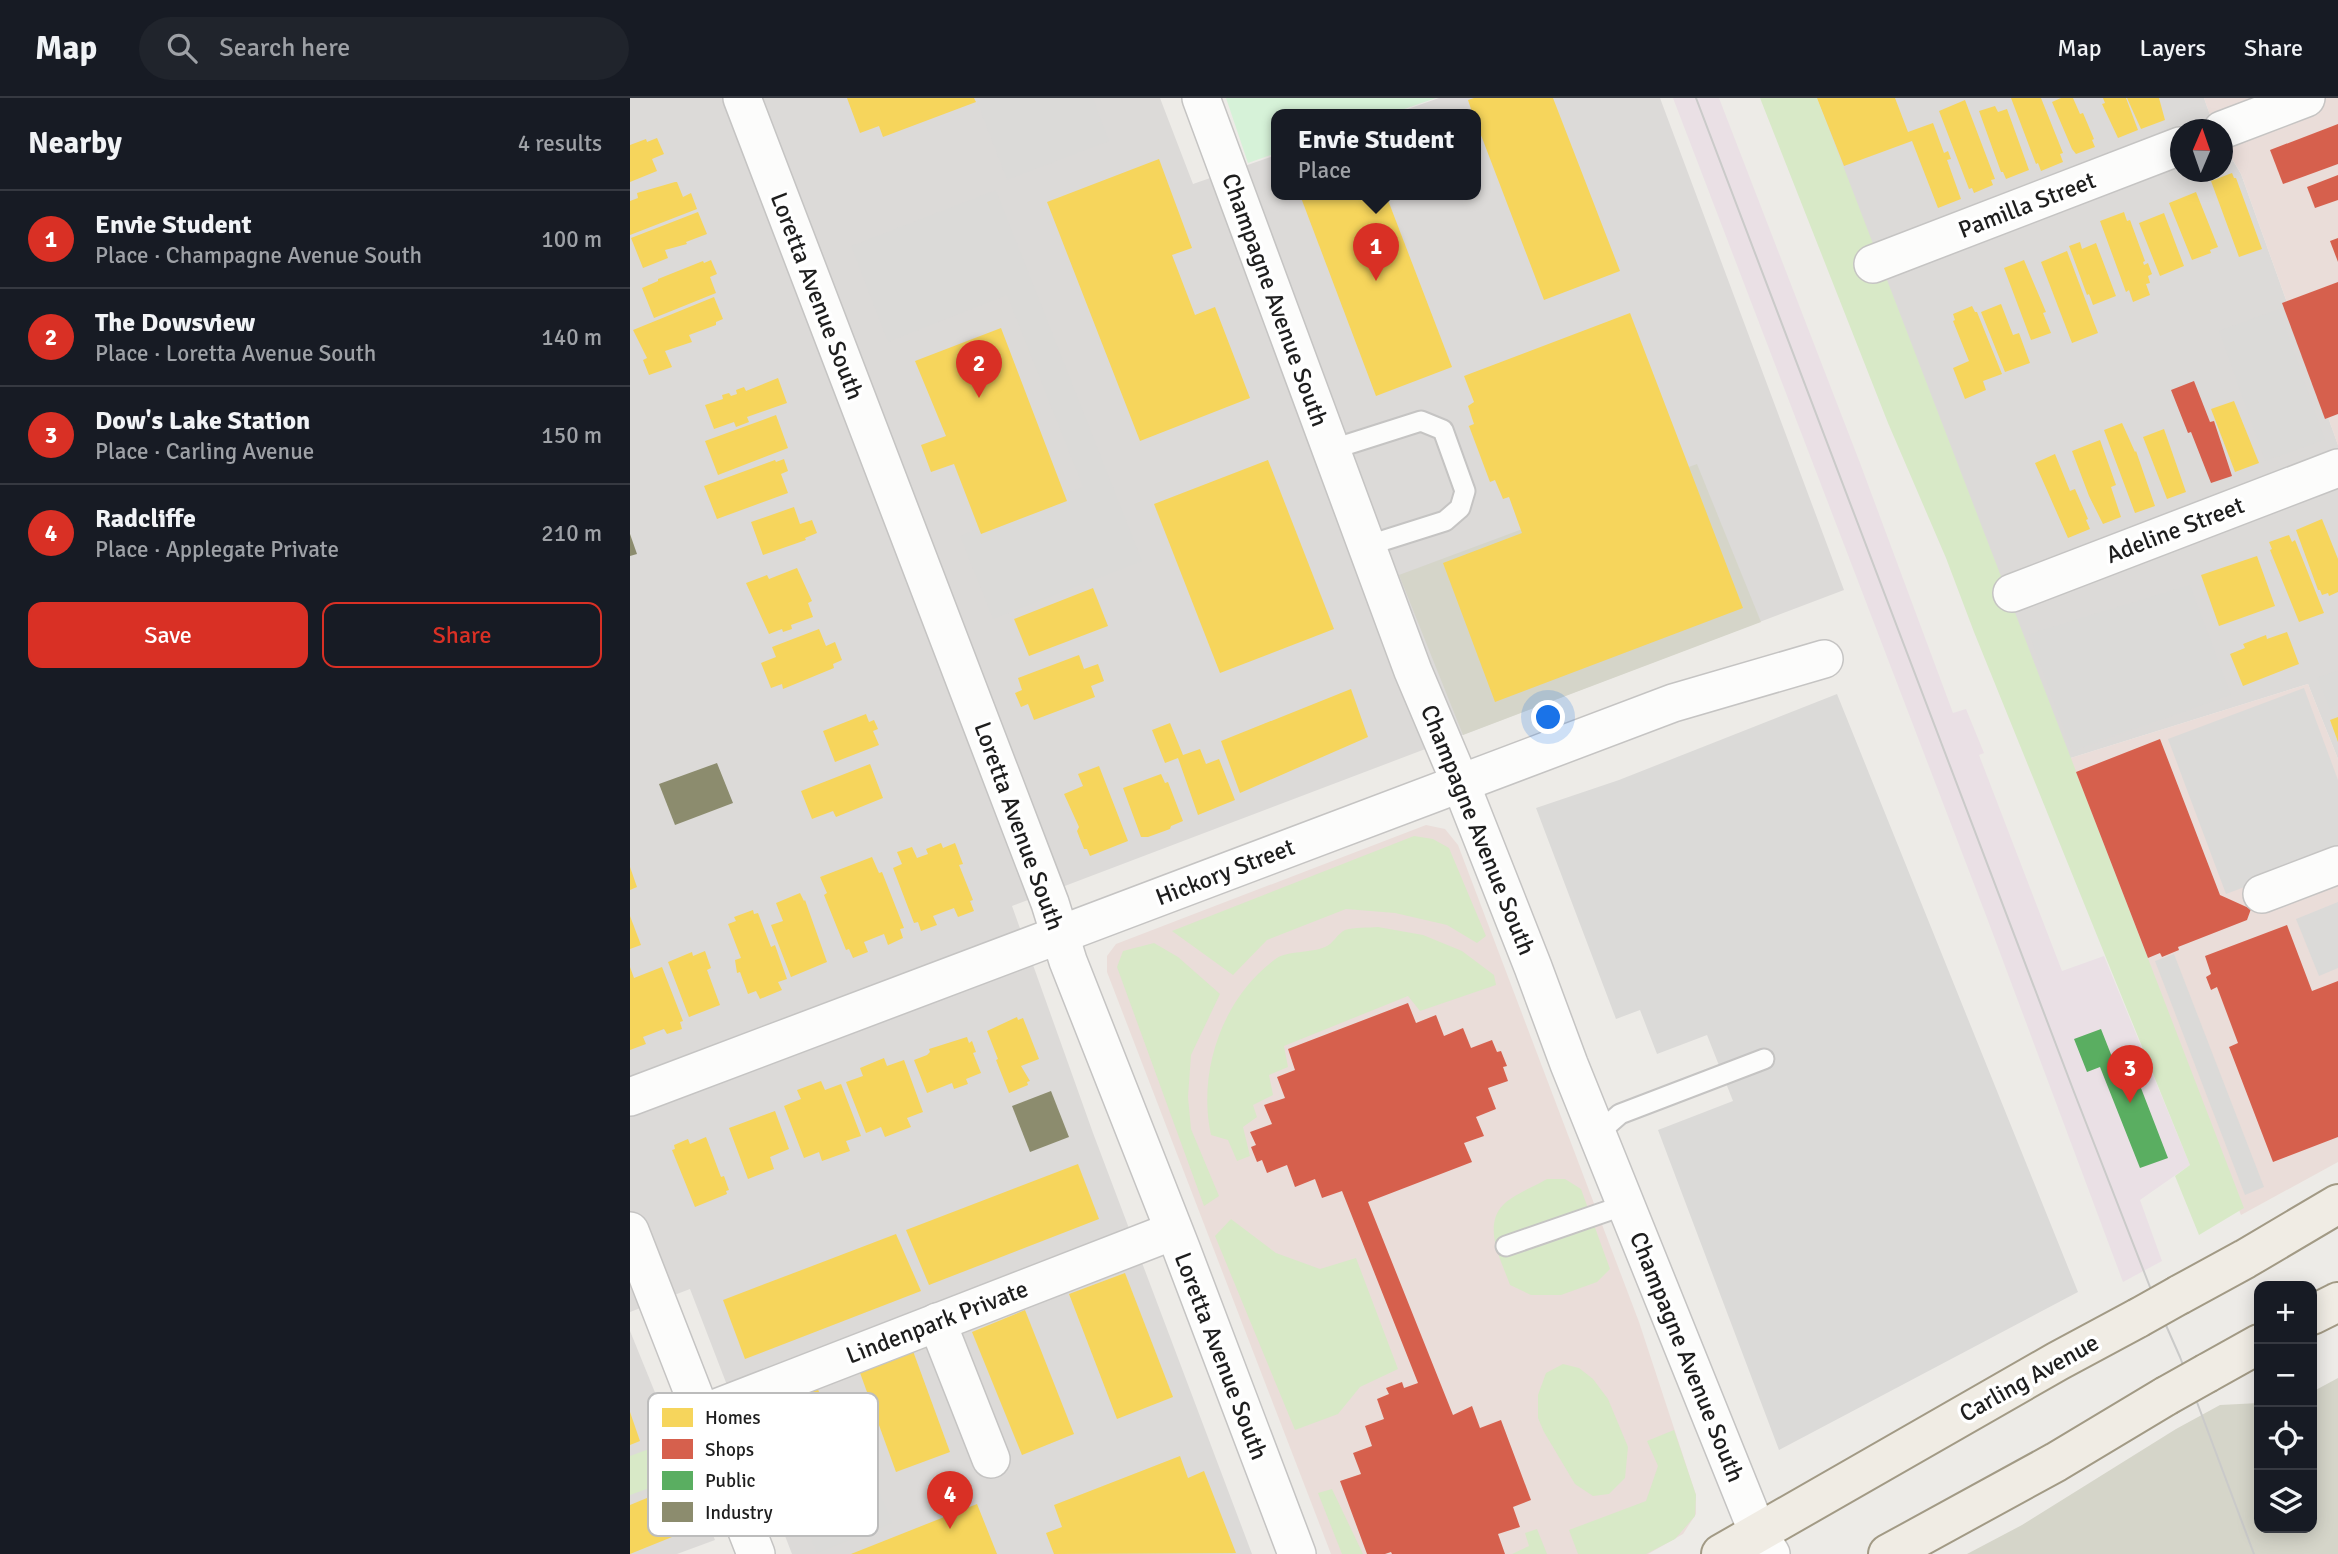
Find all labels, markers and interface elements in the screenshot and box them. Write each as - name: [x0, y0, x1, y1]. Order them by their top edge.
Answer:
- search box: [139, 17, 629, 80]
- text: Map: [35, 28, 97, 69]
- icon: search: [163, 29, 201, 67]
- text: Search here: [219, 32, 350, 64]
- text: Map: [2057, 33, 2102, 63]
- text: Layers: [2140, 33, 2206, 63]
- text: Share: [2244, 33, 2303, 63]
- popup: [1271, 109, 1481, 200]
- north arrow: [2170, 119, 2233, 182]
- text: Envie Student: [1298, 124, 1454, 156]
- text: Nearby: [28, 125, 122, 162]
- text: 4 results: [518, 129, 602, 158]
- text: Place: [1298, 156, 1351, 185]
- street label: Pamilla Street: [1954, 165, 2100, 245]
- street label: Champagne Avenue South: [1215, 169, 1335, 431]
- street label: Loretta Avenue South: [764, 188, 870, 404]
- text: Envie Student: [95, 209, 252, 241]
- pin: 1: [1353, 223, 1399, 281]
- text: 1: [45, 225, 57, 254]
- text: 100 m: [541, 225, 602, 254]
- text: Place · Champagne Avenue South: [95, 241, 422, 270]
- text: The Dowsview: [95, 307, 255, 339]
- text: 2: [45, 323, 57, 352]
- text: 140 m: [541, 323, 602, 352]
- text: Place · Loretta Avenue South: [95, 339, 376, 368]
- pin: 2: [956, 340, 1002, 398]
- text: Dow's Lake Station: [95, 405, 310, 437]
- text: 3: [45, 421, 57, 450]
- text: 150 m: [541, 421, 602, 450]
- text: Place · Carling Avenue: [95, 437, 314, 466]
- street label: Adeline Street: [2102, 490, 2248, 570]
- text: Radcliffe: [95, 503, 196, 535]
- text: 4: [45, 519, 57, 548]
- text: 210 m: [541, 519, 602, 548]
- text: Place · Applegate Private: [95, 535, 339, 564]
- button: Save: [28, 602, 308, 668]
- button: Share: [322, 602, 602, 668]
- street label: Champagne Avenue South: [1414, 700, 1542, 960]
- your location: [1531, 700, 1565, 734]
- street label: Loretta Avenue South: [967, 718, 1071, 934]
- street label: Hickory Street: [1151, 832, 1299, 912]
- pin: 3: [2107, 1045, 2153, 1103]
- street label: Champagne Avenue South: [1623, 1227, 1751, 1487]
- street label: Loretta Avenue South: [1168, 1248, 1274, 1464]
- street label: Lindenpark Private: [842, 1274, 1032, 1370]
- map controls: [2254, 1281, 2317, 1533]
- button: +: [2254, 1281, 2317, 1344]
- street label: Carling Avenue: [1954, 1327, 2104, 1429]
- button: −: [2254, 1344, 2317, 1407]
- legend: [648, 1393, 878, 1536]
- text: Homes: [705, 1406, 761, 1430]
- button: locate: [2254, 1407, 2317, 1470]
- text: Shops: [705, 1438, 754, 1462]
- text: Public: [705, 1469, 756, 1493]
- button: layers: [2254, 1470, 2317, 1533]
- pin: 4: [927, 1471, 973, 1529]
- text: Industry: [705, 1501, 773, 1525]

